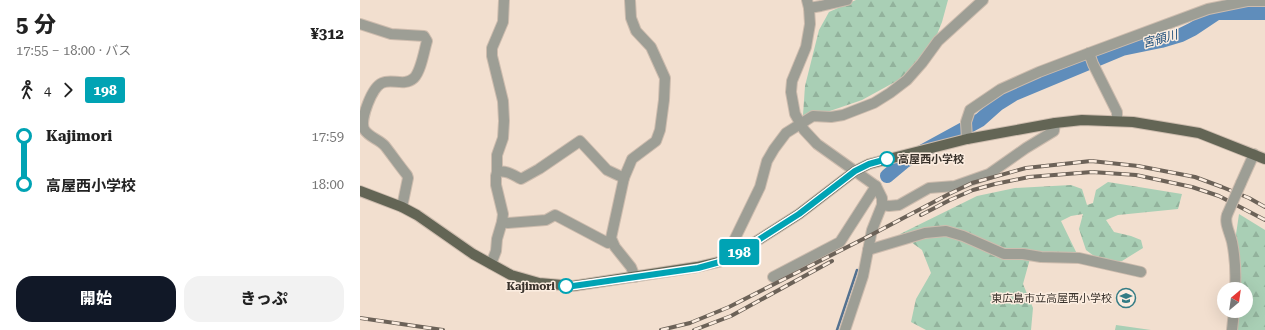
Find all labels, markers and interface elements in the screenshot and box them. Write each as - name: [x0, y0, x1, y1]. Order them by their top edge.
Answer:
- text: 5 分: [16, 12, 56, 37]
- text: ¥312: [310, 25, 344, 43]
- water label: 宮領川: [1141, 27, 1181, 50]
- text: 17:55 – 18:00 · バス: [16, 43, 131, 58]
- icon: walk: [16, 79, 38, 101]
- icon: forward: [57, 79, 79, 101]
- text: 198: [93, 82, 117, 98]
- text: 4: [44, 83, 51, 98]
- text: Kajimori: [46, 127, 112, 145]
- text: 17:59: [312, 129, 344, 144]
- marker: 高屋西小学校: [879, 151, 895, 167]
- place label: 高屋西小学校: [898, 153, 964, 166]
- text: 高屋西小学校: [46, 177, 136, 195]
- text: 18:00: [312, 177, 344, 192]
- line badge: 198: [716, 239, 762, 265]
- text: 198: [727, 244, 751, 260]
- button: 開始: [16, 276, 176, 322]
- button: きっぷ: [184, 276, 344, 322]
- marker: Kajimori: [558, 278, 574, 294]
- place label: Kajimori: [506, 280, 555, 293]
- north arrow: [1217, 282, 1253, 318]
- map controls: [1217, 282, 1253, 318]
- school or university icon: 東広島市立高屋西小学校: [1115, 287, 1137, 309]
- place label: 東広島市立高屋西小学校: [991, 292, 1112, 305]

